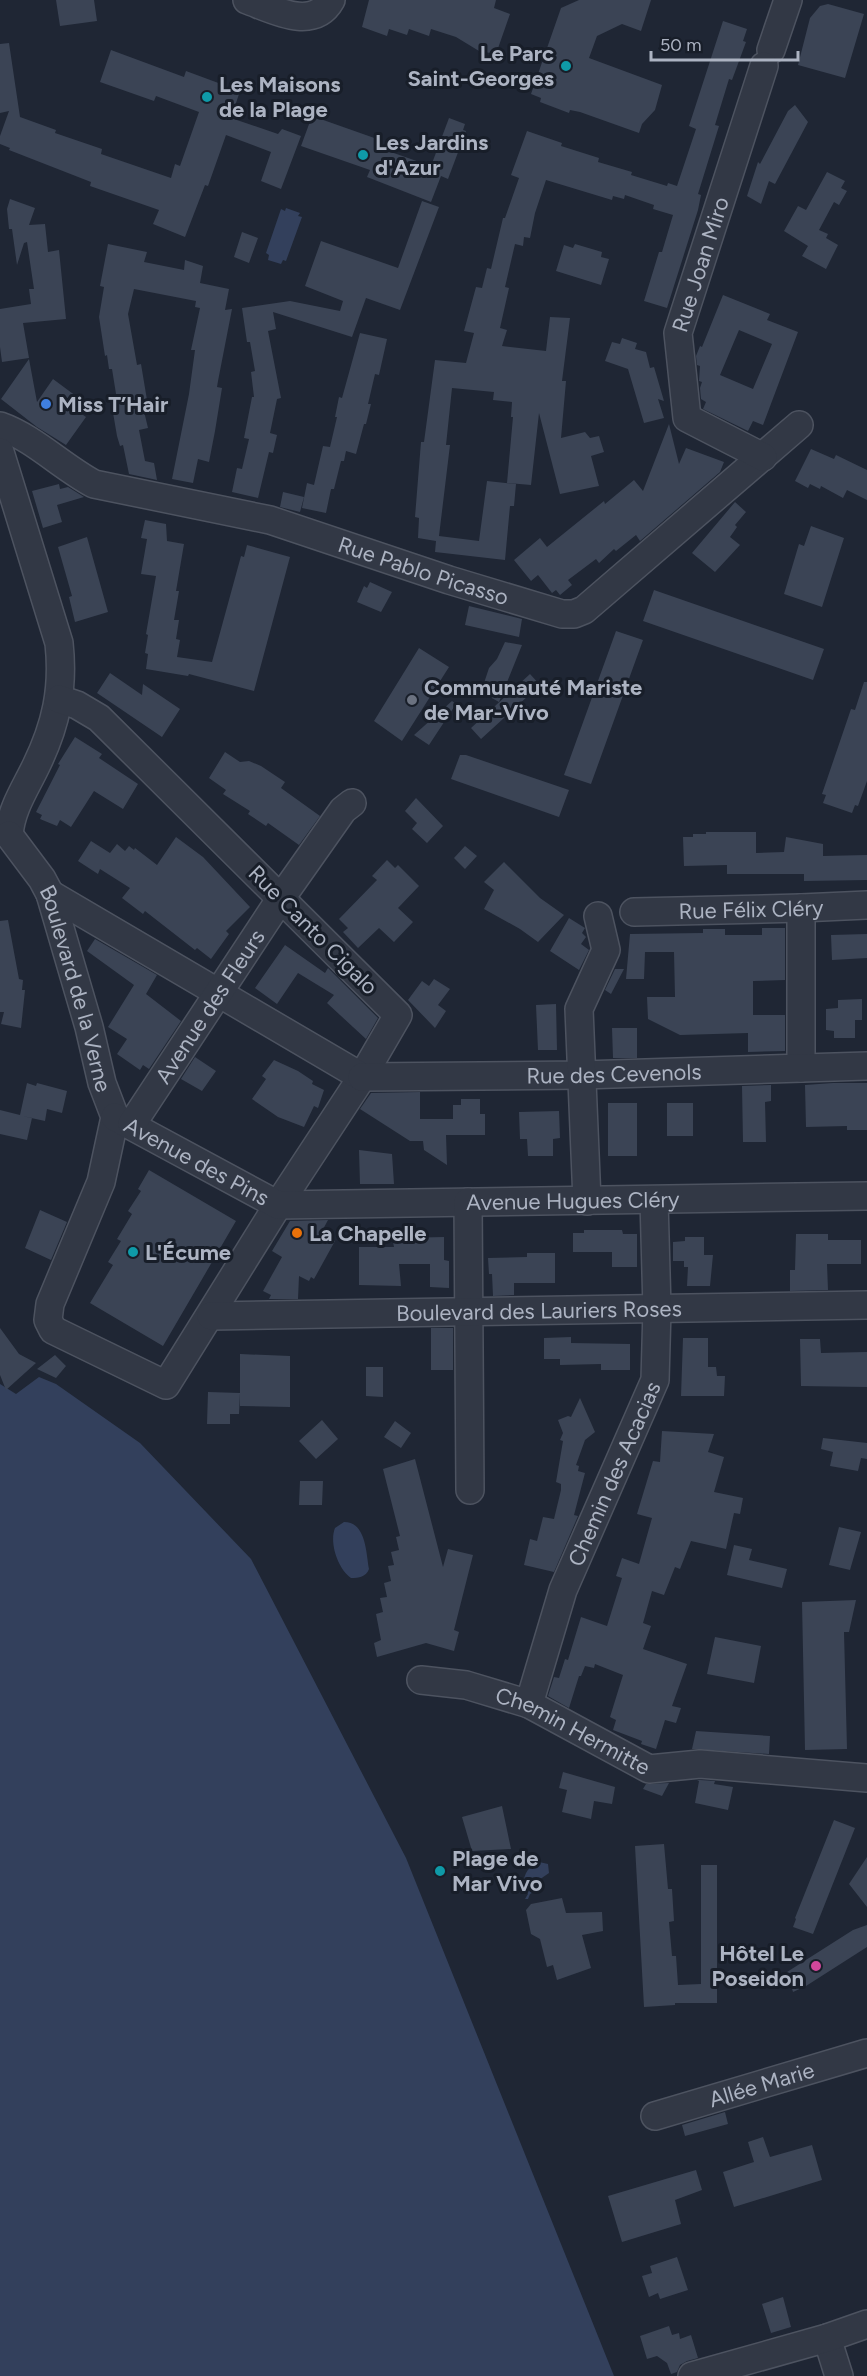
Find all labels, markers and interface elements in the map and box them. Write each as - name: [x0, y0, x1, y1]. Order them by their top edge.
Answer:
- scale bar: [651, 24, 798, 62]
- text: 50 m: [660, 34, 702, 56]
- place label: Le Parc Saint-Georges: [408, 40, 554, 92]
- marker: Le Parc Saint-Georges: [559, 59, 573, 73]
- place label: Les Maisons de la Plage: [219, 71, 341, 123]
- marker: Les Maisons de la Plage: [200, 90, 214, 104]
- place label: Les Jardins d'Azur: [375, 129, 488, 181]
- marker: Les Jardins d'Azur: [356, 148, 370, 162]
- street label: Rue Joan Miro: [666, 193, 734, 335]
- place label: Miss T’Hair: [58, 391, 169, 418]
- marker: Miss T’Hair: [39, 397, 53, 411]
- street label: Rue Pablo Picasso: [335, 530, 512, 611]
- place label: Communauté Mariste de Mar-Vivo: [424, 674, 642, 726]
- marker: Communauté Mariste de Mar-Vivo: [405, 693, 419, 707]
- street label: Rue Canto Cigalo: [243, 860, 383, 1000]
- street label: Boulevard de la Verne: [34, 880, 118, 1096]
- street label: Rue Félix Cléry: [678, 893, 824, 924]
- street label: Avenue des Fleurs: [149, 924, 270, 1089]
- street label: Rue des Cevenols: [526, 1058, 702, 1089]
- street label: Avenue des Pins: [120, 1111, 274, 1211]
- street label: Avenue Hugues Cléry: [466, 1185, 680, 1216]
- place label: La Chapelle: [309, 1220, 426, 1247]
- marker: La Chapelle: [290, 1226, 304, 1240]
- place label: L'Écume: [145, 1239, 231, 1266]
- marker: L'Écume: [126, 1245, 140, 1259]
- street label: Boulevard des Lauriers Roses: [396, 1295, 682, 1326]
- street label: Chemin des Acacias: [562, 1377, 666, 1570]
- street label: Chemin Hermitte: [492, 1681, 655, 1781]
- place label: Plage de Mar Vivo: [452, 1845, 543, 1897]
- marker: Plage de Mar Vivo: [433, 1864, 447, 1878]
- place label: Hôtel Le Poseidon: [712, 1940, 804, 1992]
- marker: Hôtel Le Poseidon: [809, 1959, 823, 1973]
- street label: Allée Marie: [706, 2056, 817, 2113]

